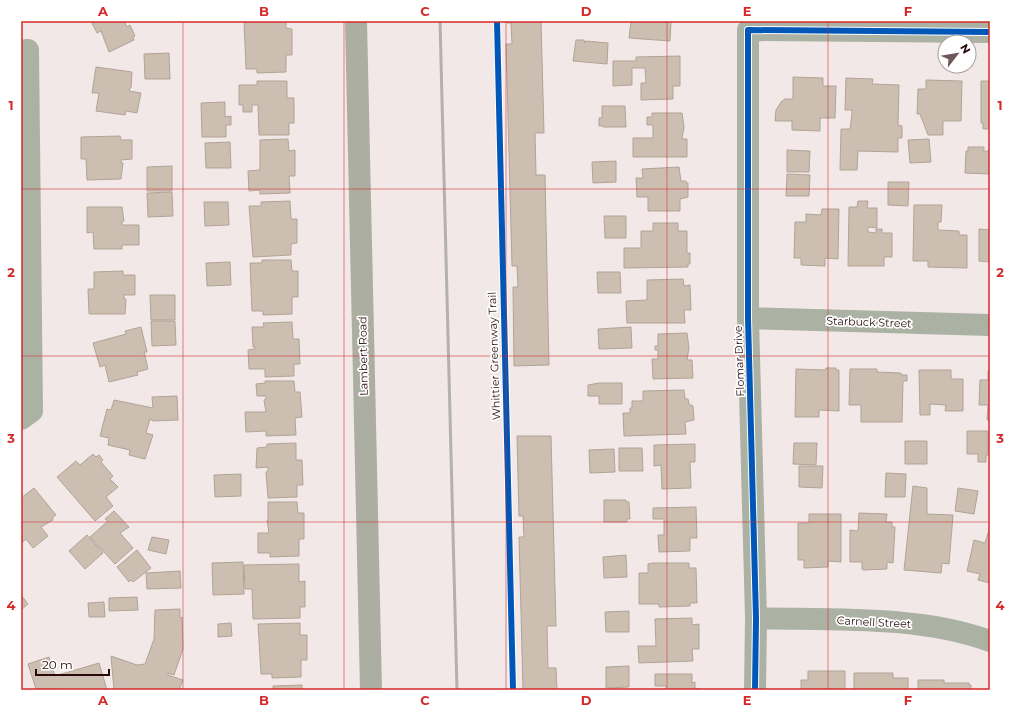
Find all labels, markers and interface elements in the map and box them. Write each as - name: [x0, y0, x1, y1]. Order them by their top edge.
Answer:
- text: A: [97, 3, 109, 19]
- text: B: [259, 3, 269, 19]
- text: C: [420, 3, 430, 19]
- text: D: [581, 3, 592, 19]
- text: E: [743, 3, 752, 19]
- text: F: [904, 3, 912, 19]
- north arrow: [937, 34, 977, 74]
- text: N: [957, 41, 974, 56]
- text: 1: [8, 97, 14, 113]
- text: 1: [997, 97, 1003, 113]
- text: 2: [7, 264, 15, 280]
- text: 2: [996, 264, 1004, 280]
- street label: Whittier Greenway Trail: [485, 292, 503, 420]
- street label: Starbuck Street: [826, 314, 912, 331]
- street label: Lambert Road: [355, 316, 371, 396]
- street label: Flomar Drive: [731, 325, 747, 397]
- text: 3: [6, 430, 15, 446]
- text: 3: [995, 430, 1004, 446]
- text: 4: [7, 597, 16, 613]
- text: 4: [996, 597, 1005, 613]
- street label: Carnell Street: [836, 613, 912, 631]
- scale bar: [36, 651, 109, 677]
- text: 20 m: [42, 657, 73, 672]
- text: A: [97, 692, 109, 708]
- text: B: [259, 692, 269, 708]
- text: C: [420, 692, 430, 708]
- text: D: [581, 692, 592, 708]
- text: E: [743, 692, 752, 708]
- text: F: [904, 692, 912, 708]

